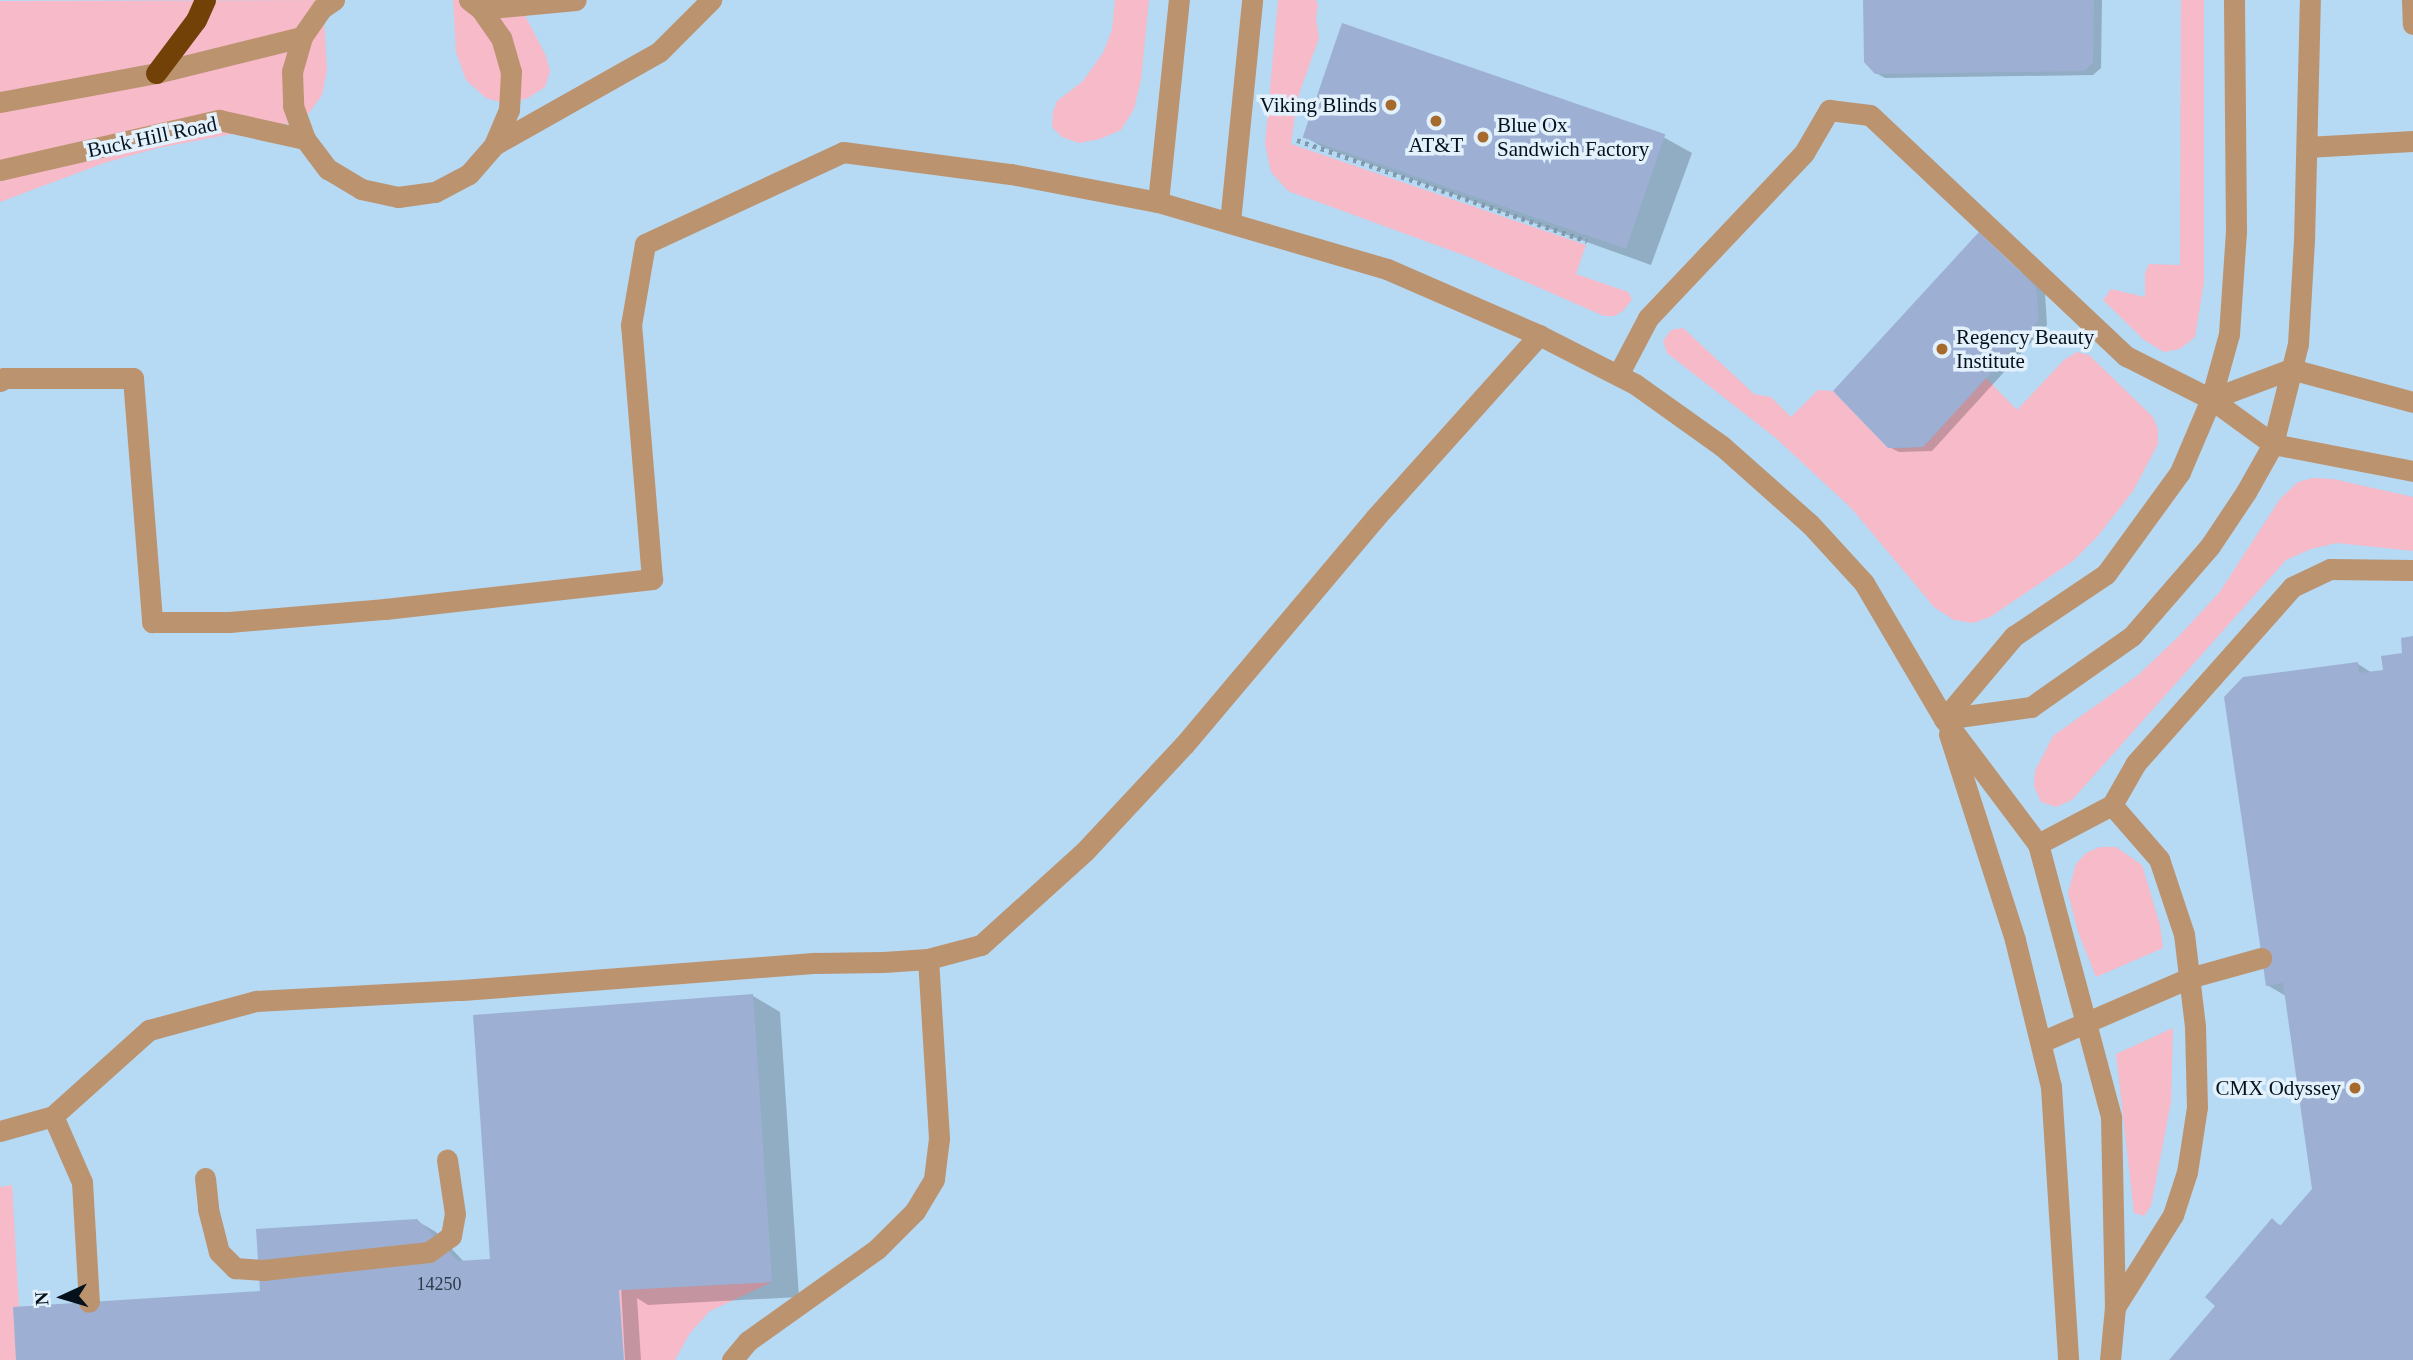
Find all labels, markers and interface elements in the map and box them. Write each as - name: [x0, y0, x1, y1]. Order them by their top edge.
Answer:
- place label: Viking Blinds: [1260, 92, 1377, 118]
- marker: Viking Blinds: [1383, 97, 1399, 113]
- street label: Buck Hill Road: [85, 111, 219, 163]
- place label: Blue Ox Sandwich Factory: [1497, 112, 1649, 162]
- marker: AT&T: [1428, 113, 1444, 129]
- marker: Blue Ox Sandwich Factory: [1475, 129, 1491, 145]
- place label: AT&T: [1409, 132, 1463, 158]
- place label: Regency Beauty Institute: [1956, 324, 2094, 374]
- marker: Regency Beauty Institute: [1934, 341, 1950, 357]
- place label: CMX Odyssey: [2216, 1075, 2341, 1101]
- marker: CMX Odyssey: [2347, 1080, 2363, 1096]
- north arrow: [28, 1262, 98, 1332]
- house number: 14250: [416, 1273, 462, 1295]
- text: N: [31, 1291, 53, 1306]

